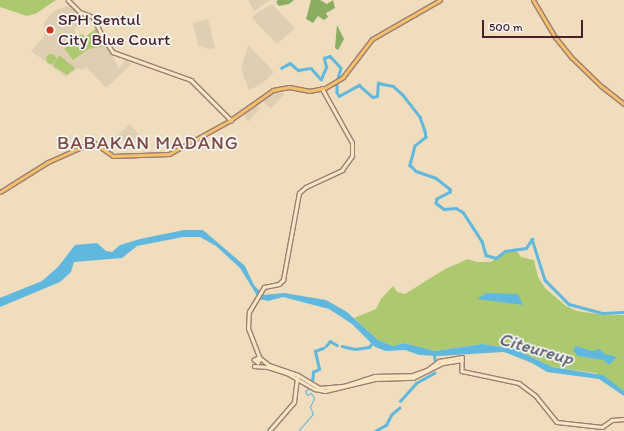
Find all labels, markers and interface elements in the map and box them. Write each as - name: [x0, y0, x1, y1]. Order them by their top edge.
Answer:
- place label: SPH Sentul City Blue Court: [58, 10, 171, 50]
- scale bar: [484, 12, 585, 38]
- text: 500 m: [489, 20, 523, 34]
- marker: SPH Sentul City Blue Court: [45, 25, 55, 35]
- district label: BABAKAN MADANG: [57, 132, 239, 154]
- water label: Citeureup: [496, 328, 576, 370]

